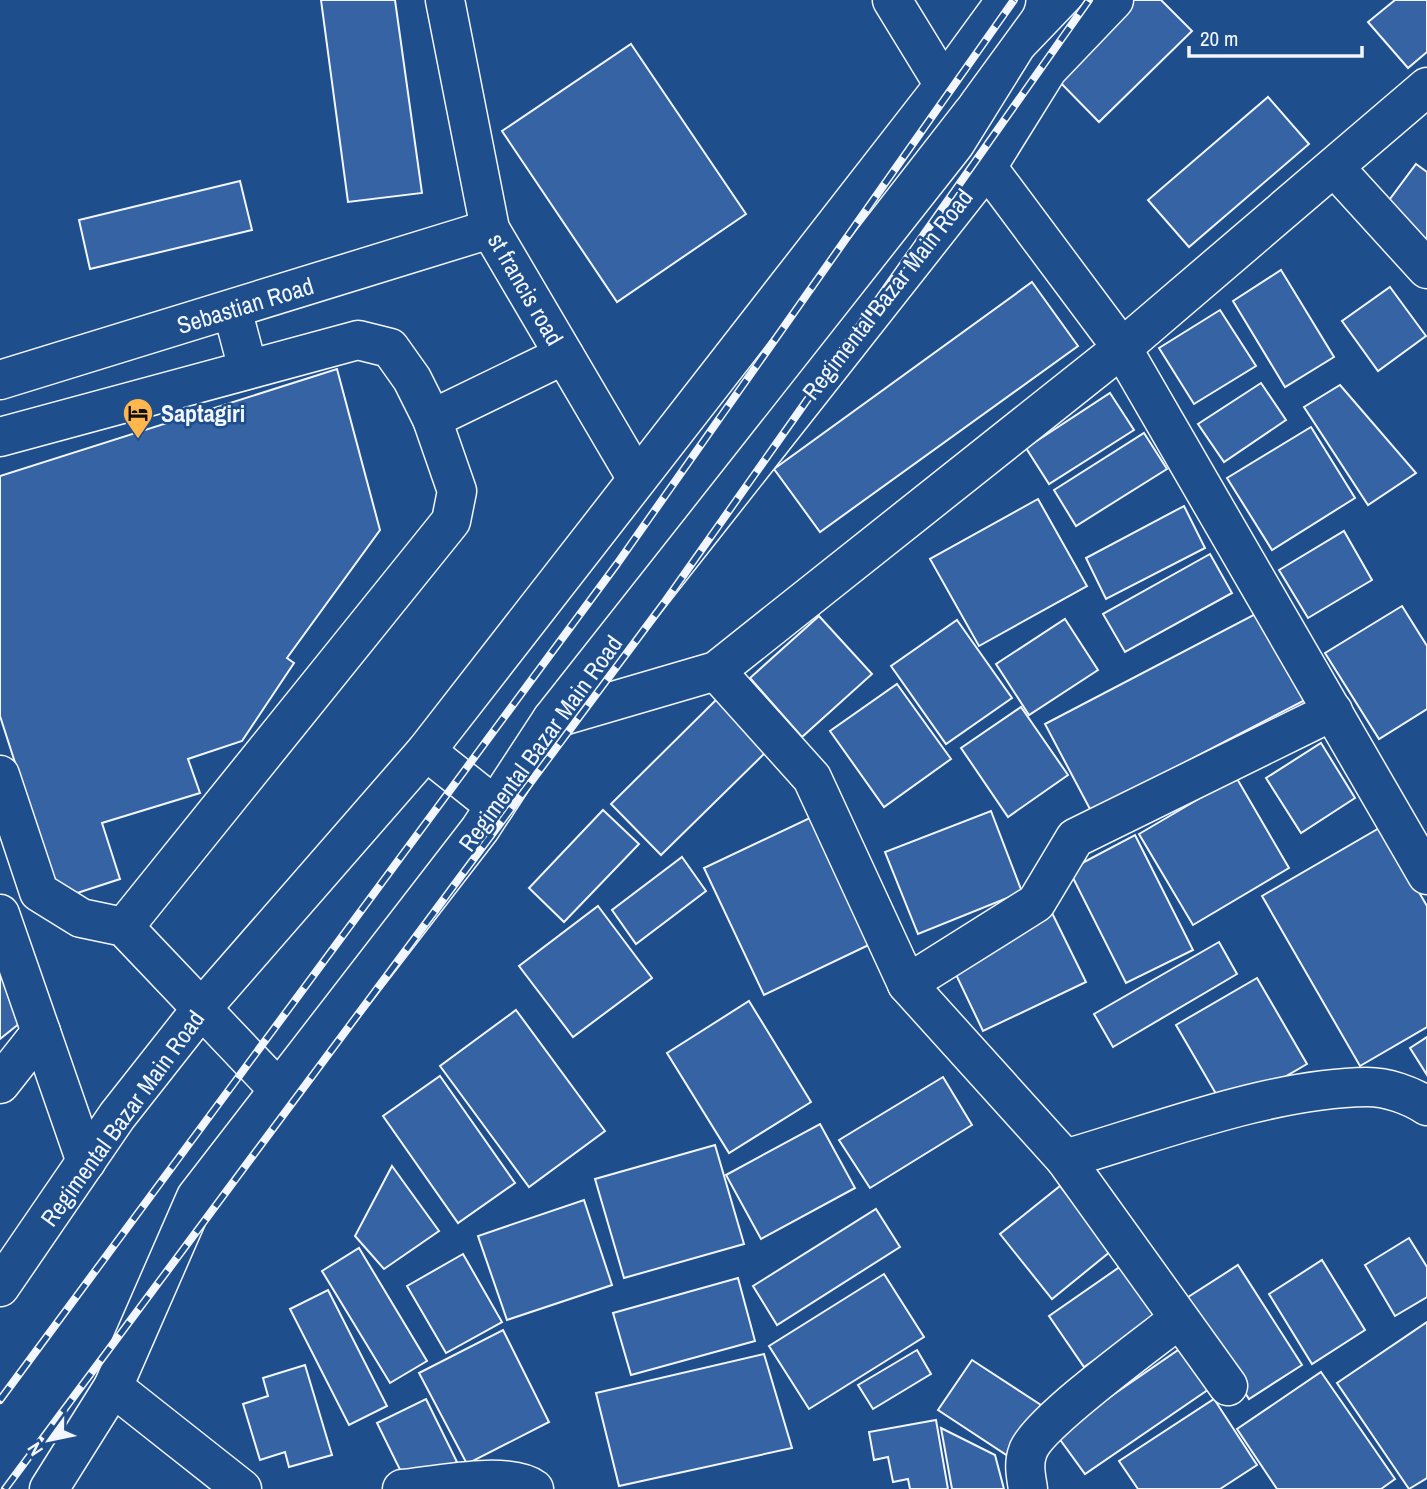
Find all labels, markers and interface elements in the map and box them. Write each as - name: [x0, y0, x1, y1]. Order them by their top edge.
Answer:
- scale bar: [1189, 14, 1362, 58]
- text: 20 m: [1200, 24, 1238, 53]
- street label: Regimental Bazar Main Road: [795, 182, 979, 406]
- street label: st francis road: [481, 227, 571, 351]
- street label: Sebastian Road: [173, 269, 317, 341]
- hotel icon: Saptagiri: [121, 396, 155, 440]
- place label: Saptagiri: [161, 397, 245, 429]
- street label: Regimental Bazar Main Road: [451, 629, 629, 857]
- street label: Regimental Bazar Main Road: [33, 1004, 211, 1232]
- north arrow: [14, 1405, 84, 1475]
- text: N: [21, 1437, 49, 1461]

